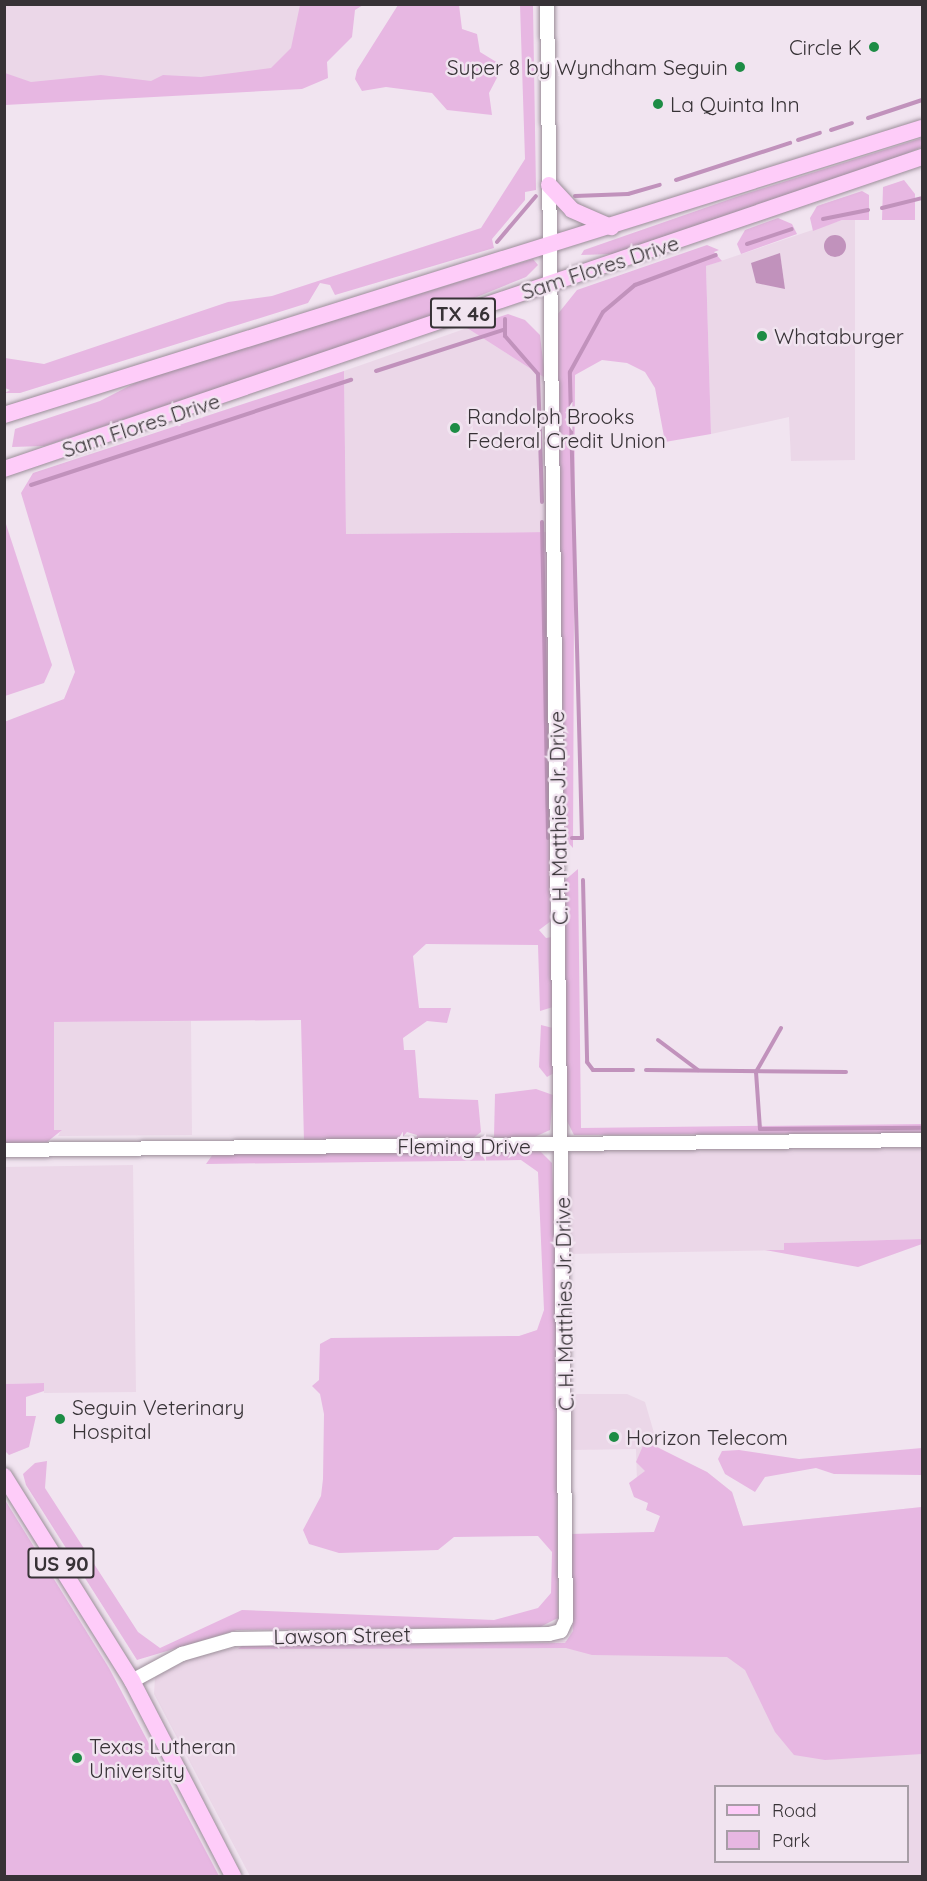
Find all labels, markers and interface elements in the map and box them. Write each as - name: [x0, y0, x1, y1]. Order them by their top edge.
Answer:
- place label: Circle K: [789, 34, 862, 60]
- marker: Circle K: [867, 40, 881, 54]
- place label: Super 8 by Wyndham Seguin: [447, 54, 728, 80]
- marker: Super 8 by Wyndham Seguin: [733, 60, 747, 74]
- place label: La Quinta Inn: [670, 91, 800, 117]
- marker: La Quinta Inn: [651, 97, 665, 111]
- street label: Sam Flores Drive: [518, 230, 682, 304]
- road number: TX 46: [428, 296, 498, 330]
- place label: Whataburger: [774, 323, 904, 349]
- marker: Whataburger: [755, 329, 769, 343]
- street label: Sam Flores Drive: [59, 388, 223, 462]
- place label: Randolph Brooks Federal Credit Union: [467, 403, 666, 453]
- marker: Randolph Brooks Federal Credit Union: [448, 421, 462, 435]
- street label: C. H. Matthies Jr. Drive: [544, 711, 572, 925]
- street label: Fleming Drive: [397, 1133, 531, 1159]
- street label: C. H. Matthies Jr. Drive: [550, 1197, 578, 1411]
- place label: Seguin Veterinary Hospital: [72, 1394, 244, 1444]
- marker: Seguin Veterinary Hospital: [53, 1412, 67, 1426]
- place label: Horizon Telecom: [626, 1424, 788, 1450]
- marker: Horizon Telecom: [607, 1430, 621, 1444]
- road number: US 90: [26, 1546, 96, 1580]
- street label: Lawson Street: [273, 1621, 411, 1649]
- place label: Texas Lutheran University: [89, 1733, 236, 1783]
- marker: Texas Lutheran University: [70, 1751, 84, 1765]
- legend: [714, 1785, 909, 1863]
- text: Road: [772, 1799, 817, 1822]
- text: Park: [772, 1829, 810, 1852]

